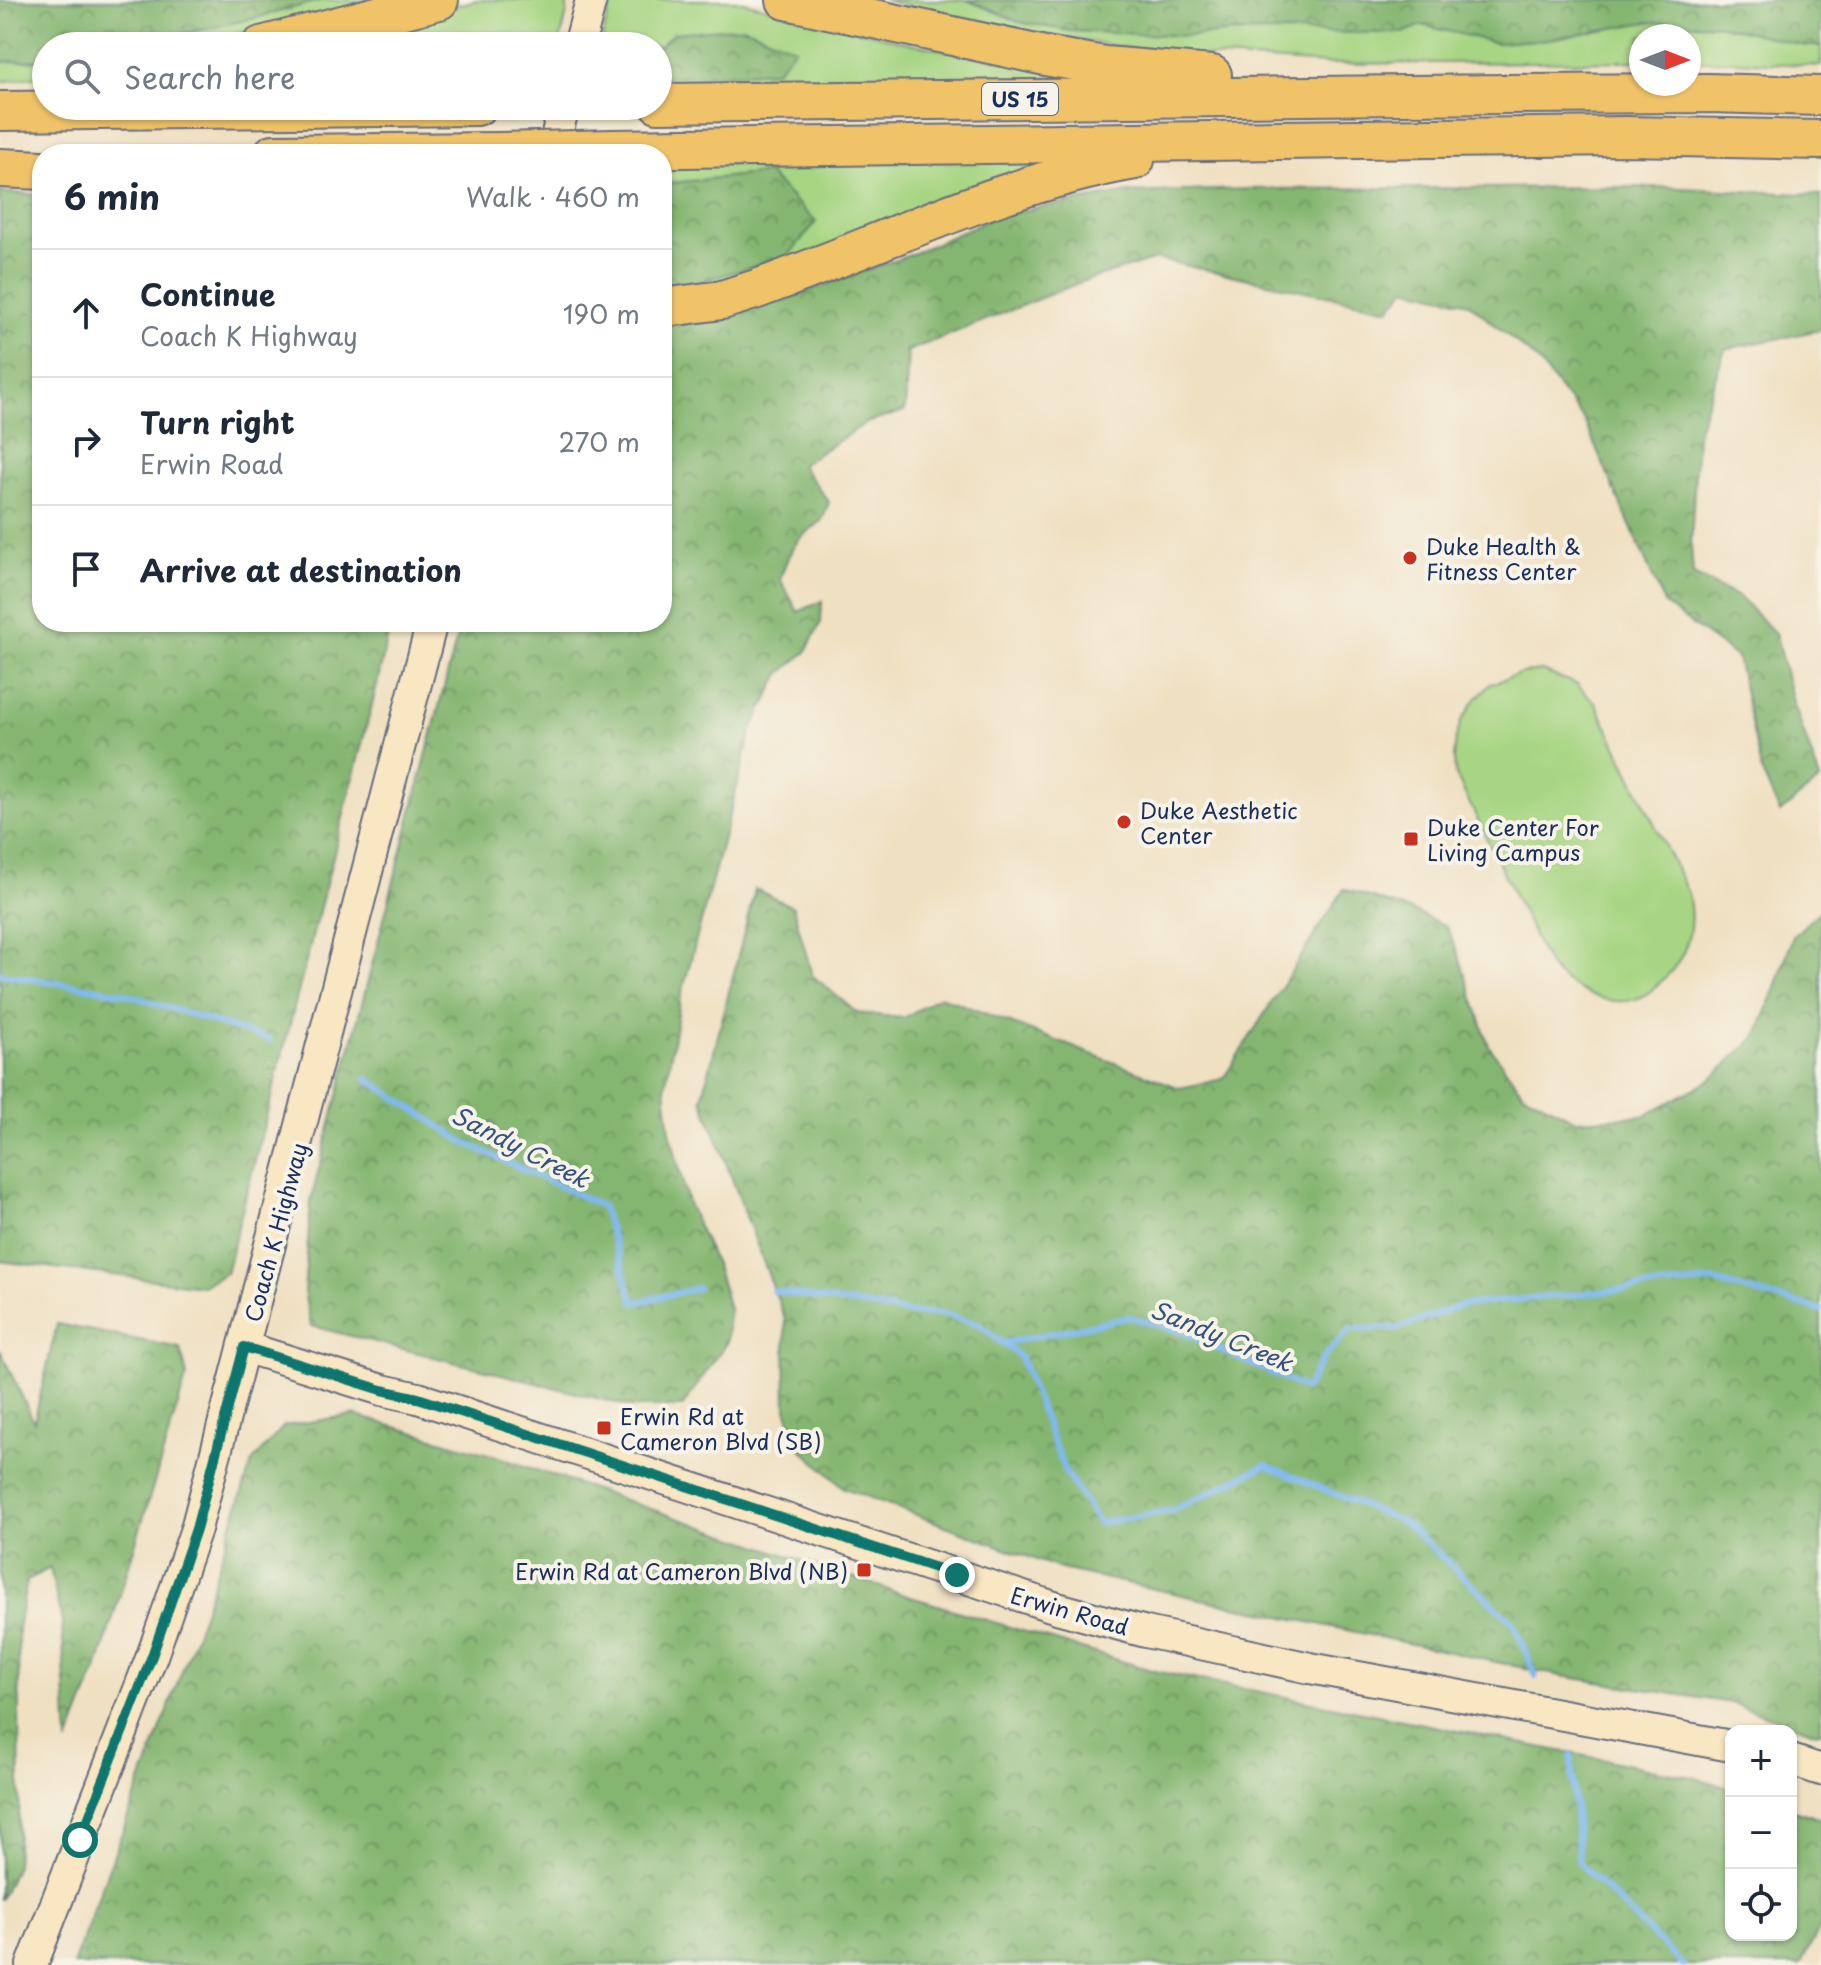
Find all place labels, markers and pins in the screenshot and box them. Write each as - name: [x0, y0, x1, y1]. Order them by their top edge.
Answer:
- place label: Duke Health & Fitness Center: [1426, 529, 1581, 587]
- marker: Duke Health & Fitness Center: [1401, 549, 1419, 567]
- place label: Duke Aesthetic Center: [1140, 793, 1298, 851]
- place label: Duke Center For Living Campus: [1427, 810, 1599, 868]
- marker: Duke Aesthetic Center: [1115, 813, 1133, 831]
- marker: Duke Center For Living Campus: [1402, 830, 1420, 848]
- place label: Erwin Rd at Cameron Blvd (SB): [620, 1399, 822, 1457]
- marker: Erwin Rd at Cameron Blvd (SB): [595, 1419, 613, 1437]
- place label: Erwin Rd at Cameron Blvd (NB): [515, 1554, 848, 1587]
- marker: Erwin Rd at Cameron Blvd (NB): [855, 1561, 873, 1579]

